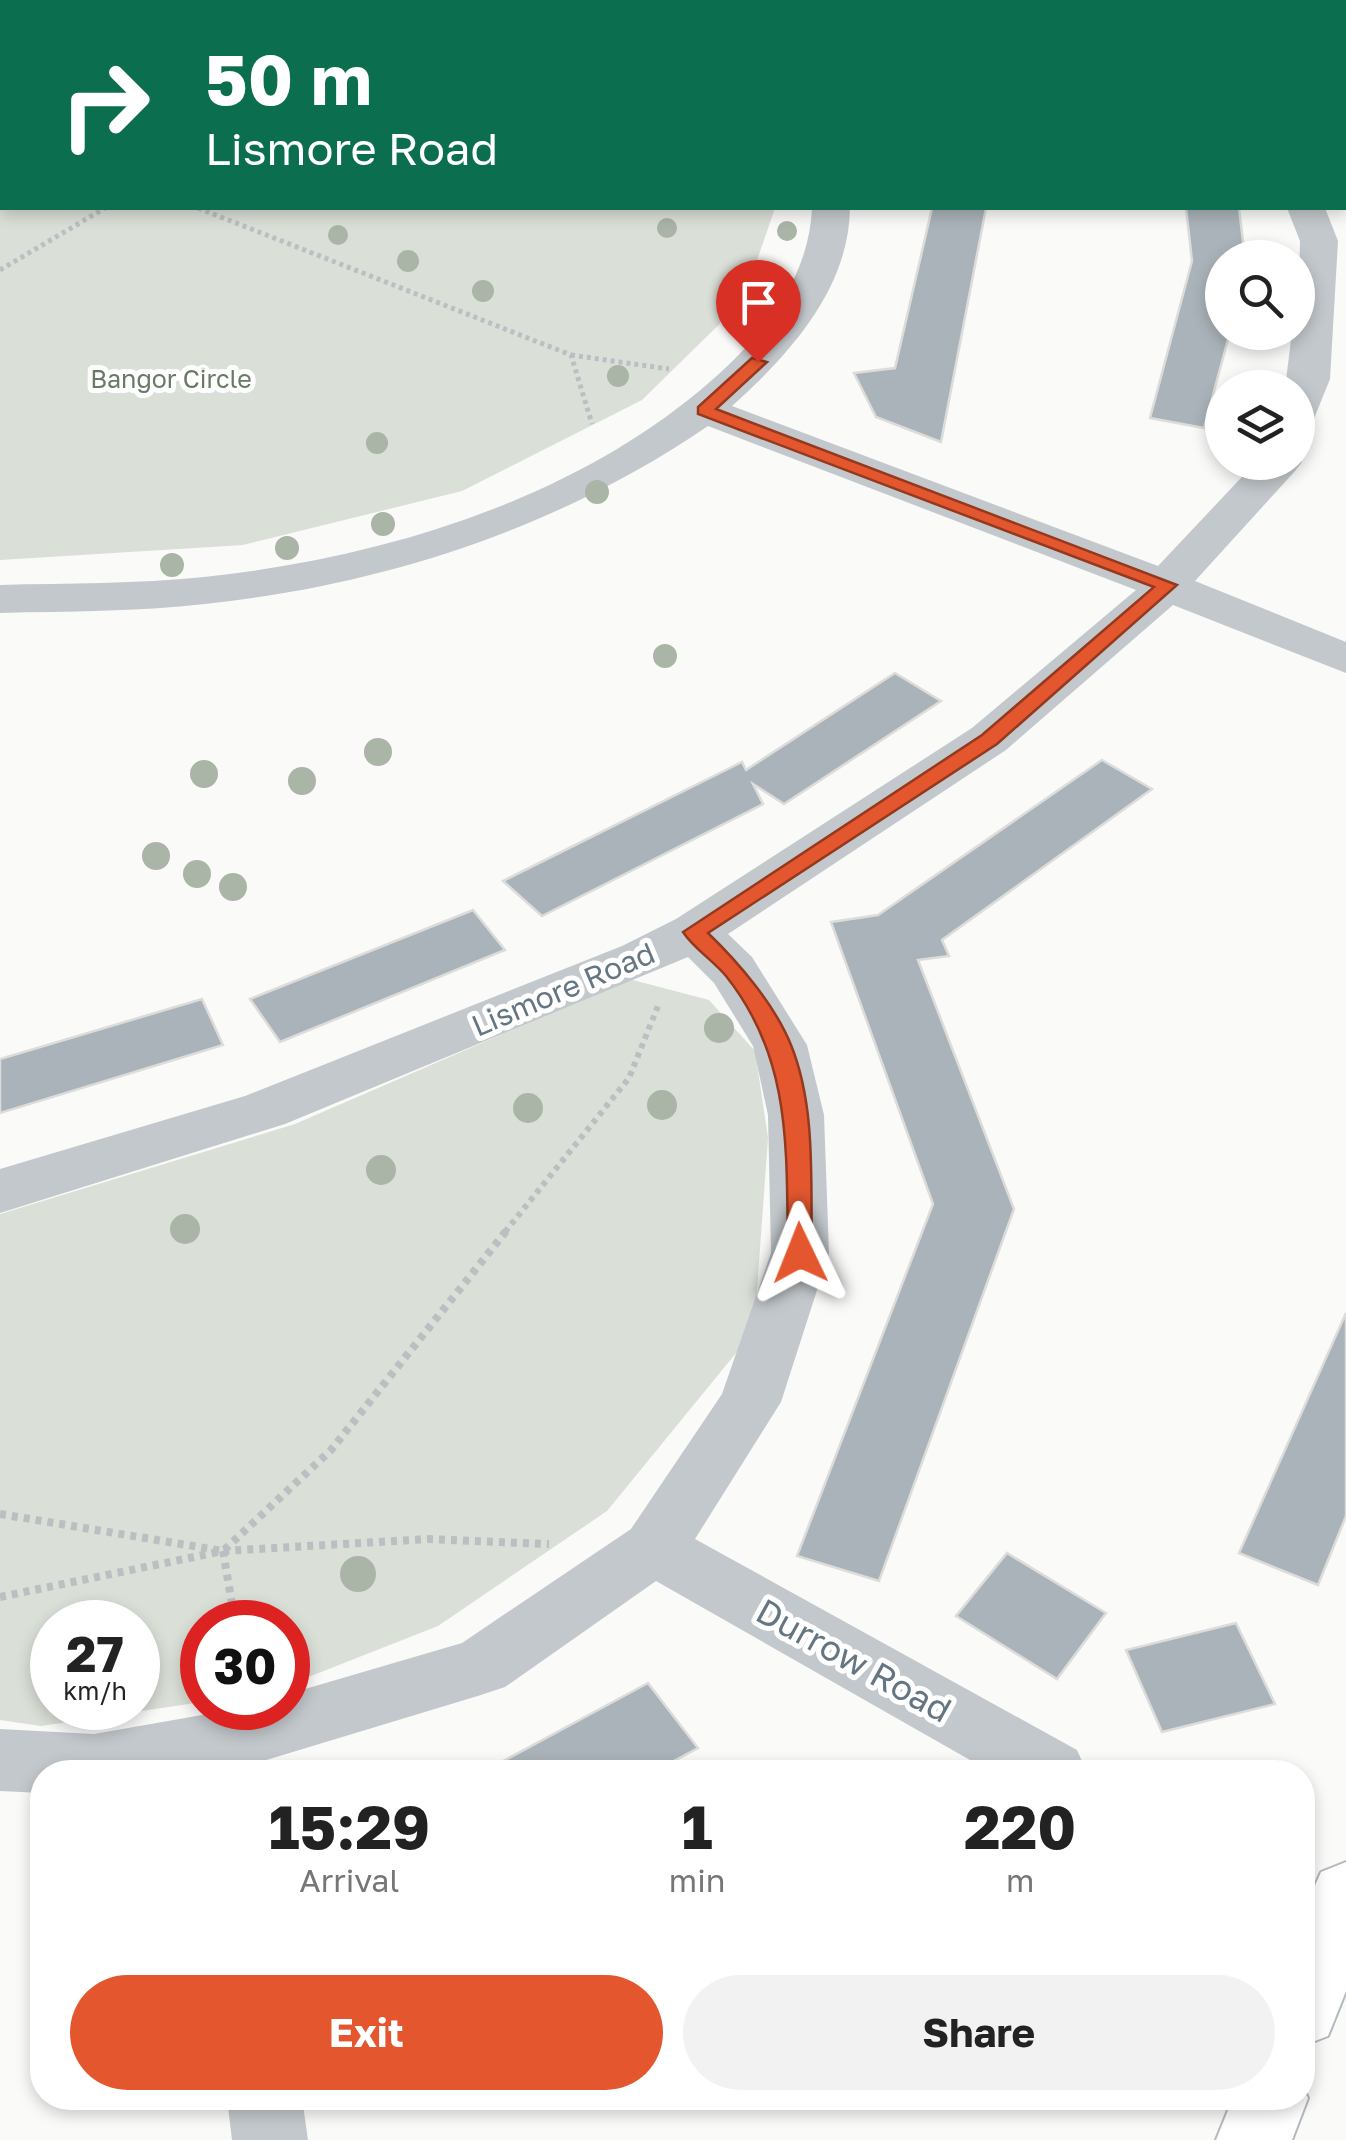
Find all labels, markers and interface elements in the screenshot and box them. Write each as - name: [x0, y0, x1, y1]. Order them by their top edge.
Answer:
- text: 50 m: [205, 36, 372, 120]
- icon: right: [40, 40, 170, 170]
- text: Lismore Road: [205, 121, 498, 175]
- map controls: [1205, 240, 1315, 480]
- button: search: [1205, 240, 1315, 350]
- pin: [716, 260, 801, 363]
- icon: arrive: [731, 275, 786, 330]
- park label: Bangor Circle: [90, 363, 252, 394]
- button: layers: [1205, 370, 1315, 480]
- street label: Lismore Road: [466, 934, 660, 1044]
- position arrow: [748, 1201, 852, 1305]
- street label: Durrow Road: [749, 1589, 959, 1731]
- speed limit sign: 30: [180, 1600, 310, 1730]
- text: 27: [66, 1623, 124, 1683]
- text: km/h: [63, 1675, 127, 1706]
- text: 15:29: [269, 1790, 430, 1862]
- text: 1: [682, 1790, 713, 1862]
- text: 220: [964, 1790, 1076, 1862]
- text: Arrival: [299, 1861, 400, 1899]
- text: min: [669, 1861, 725, 1899]
- text: m: [1006, 1861, 1034, 1899]
- button: Exit: [70, 1975, 663, 2090]
- button: Share: [683, 1975, 1275, 2090]

